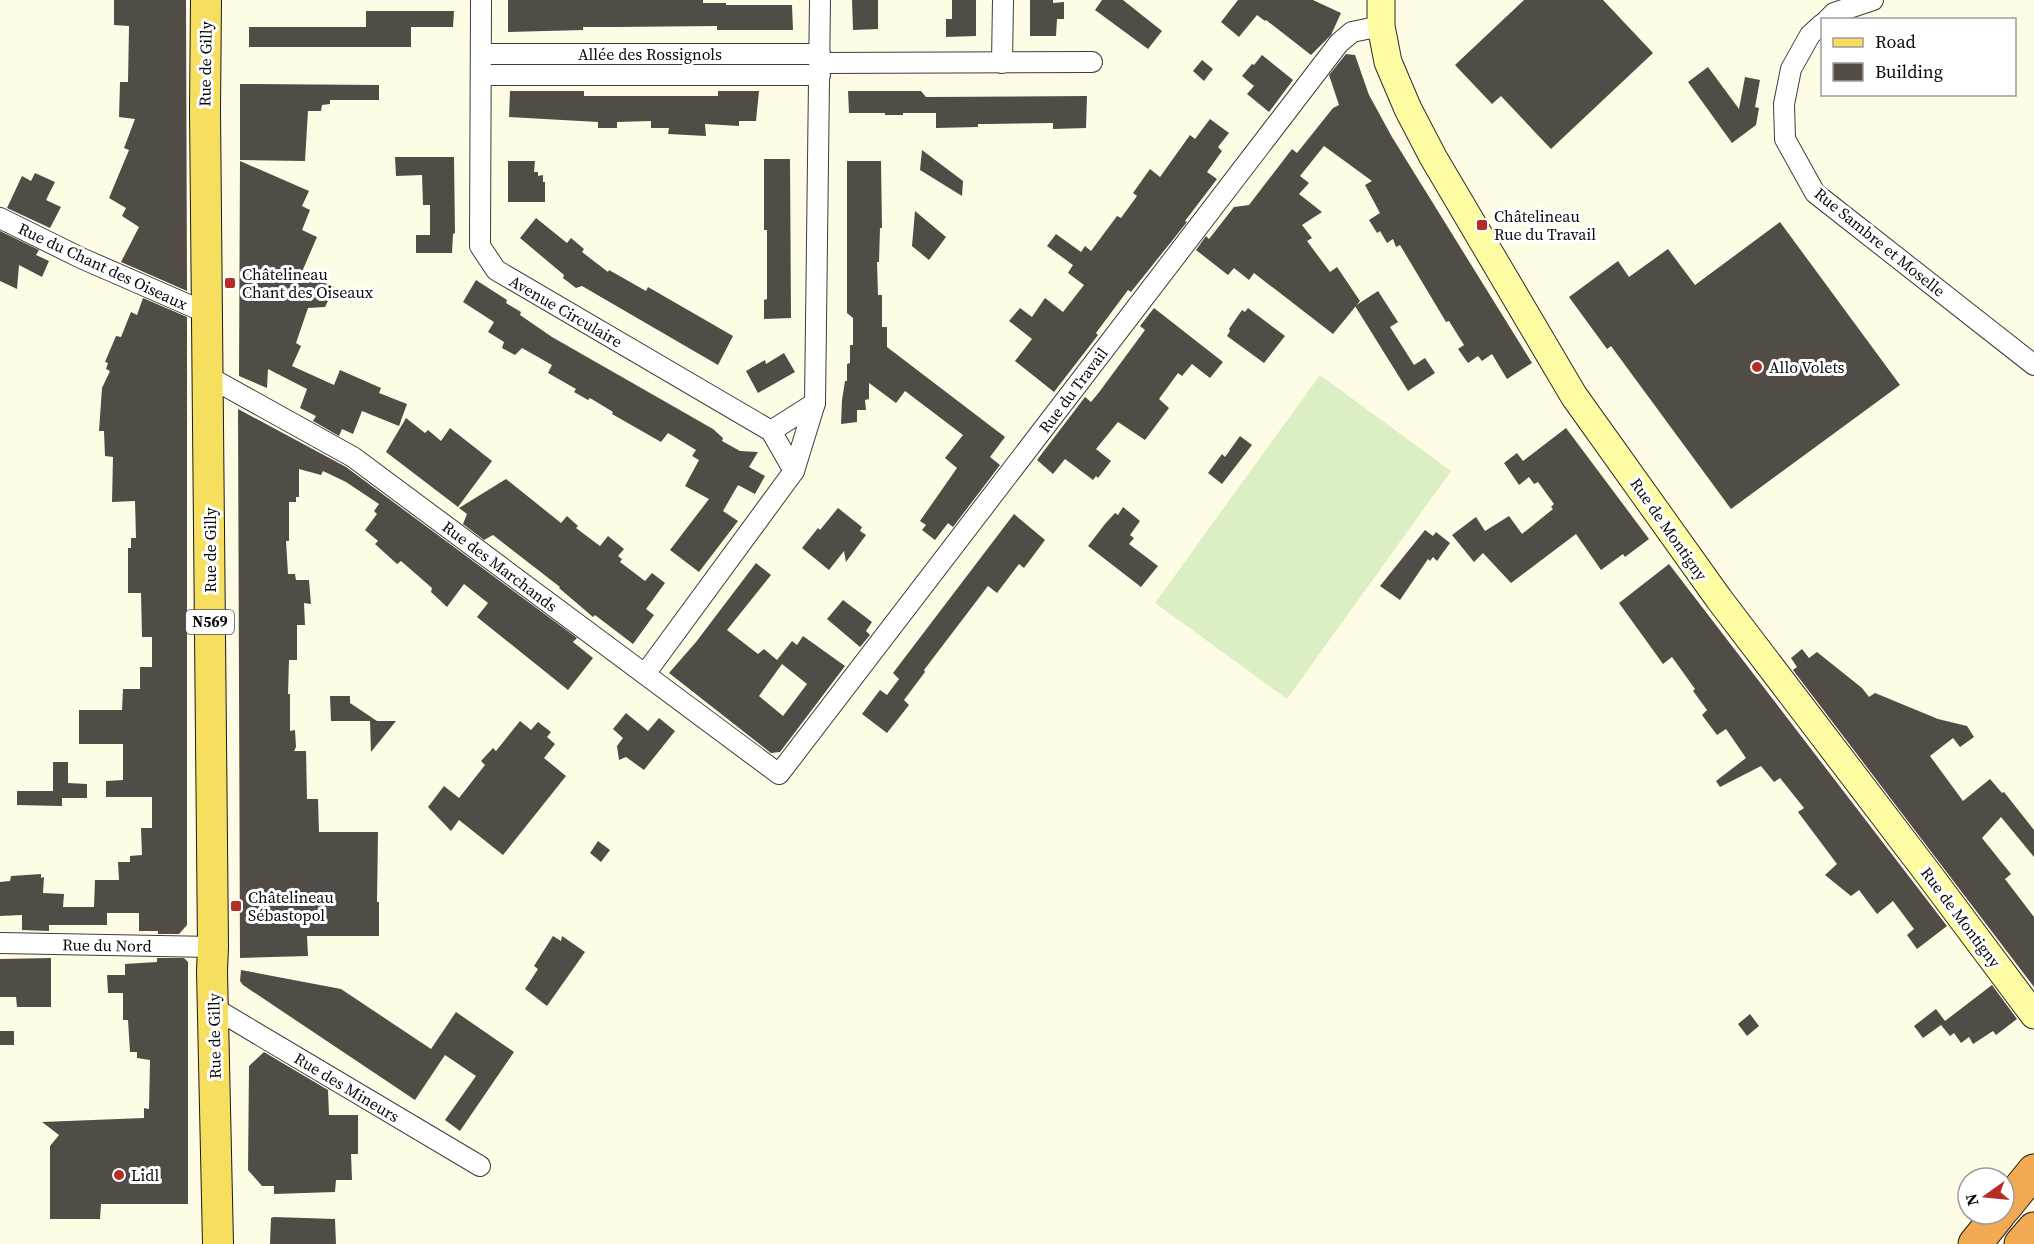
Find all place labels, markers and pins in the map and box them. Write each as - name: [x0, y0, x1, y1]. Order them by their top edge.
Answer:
- place label: Châtelineau Rue du Travail: [1494, 205, 1596, 245]
- marker: Châtelineau Rue du Travail: [1475, 218, 1489, 232]
- place label: Châtelineau Chant des Oiseaux: [242, 263, 374, 303]
- marker: Châtelineau Chant des Oiseaux: [223, 276, 237, 290]
- place label: Allo Volets: [1769, 356, 1845, 378]
- marker: Allo Volets: [1750, 360, 1764, 374]
- place label: Châtelineau Sébastopol: [248, 886, 334, 926]
- marker: Châtelineau Sébastopol: [229, 899, 243, 913]
- place label: Lidl: [131, 1164, 159, 1186]
- marker: Lidl: [112, 1168, 126, 1182]

